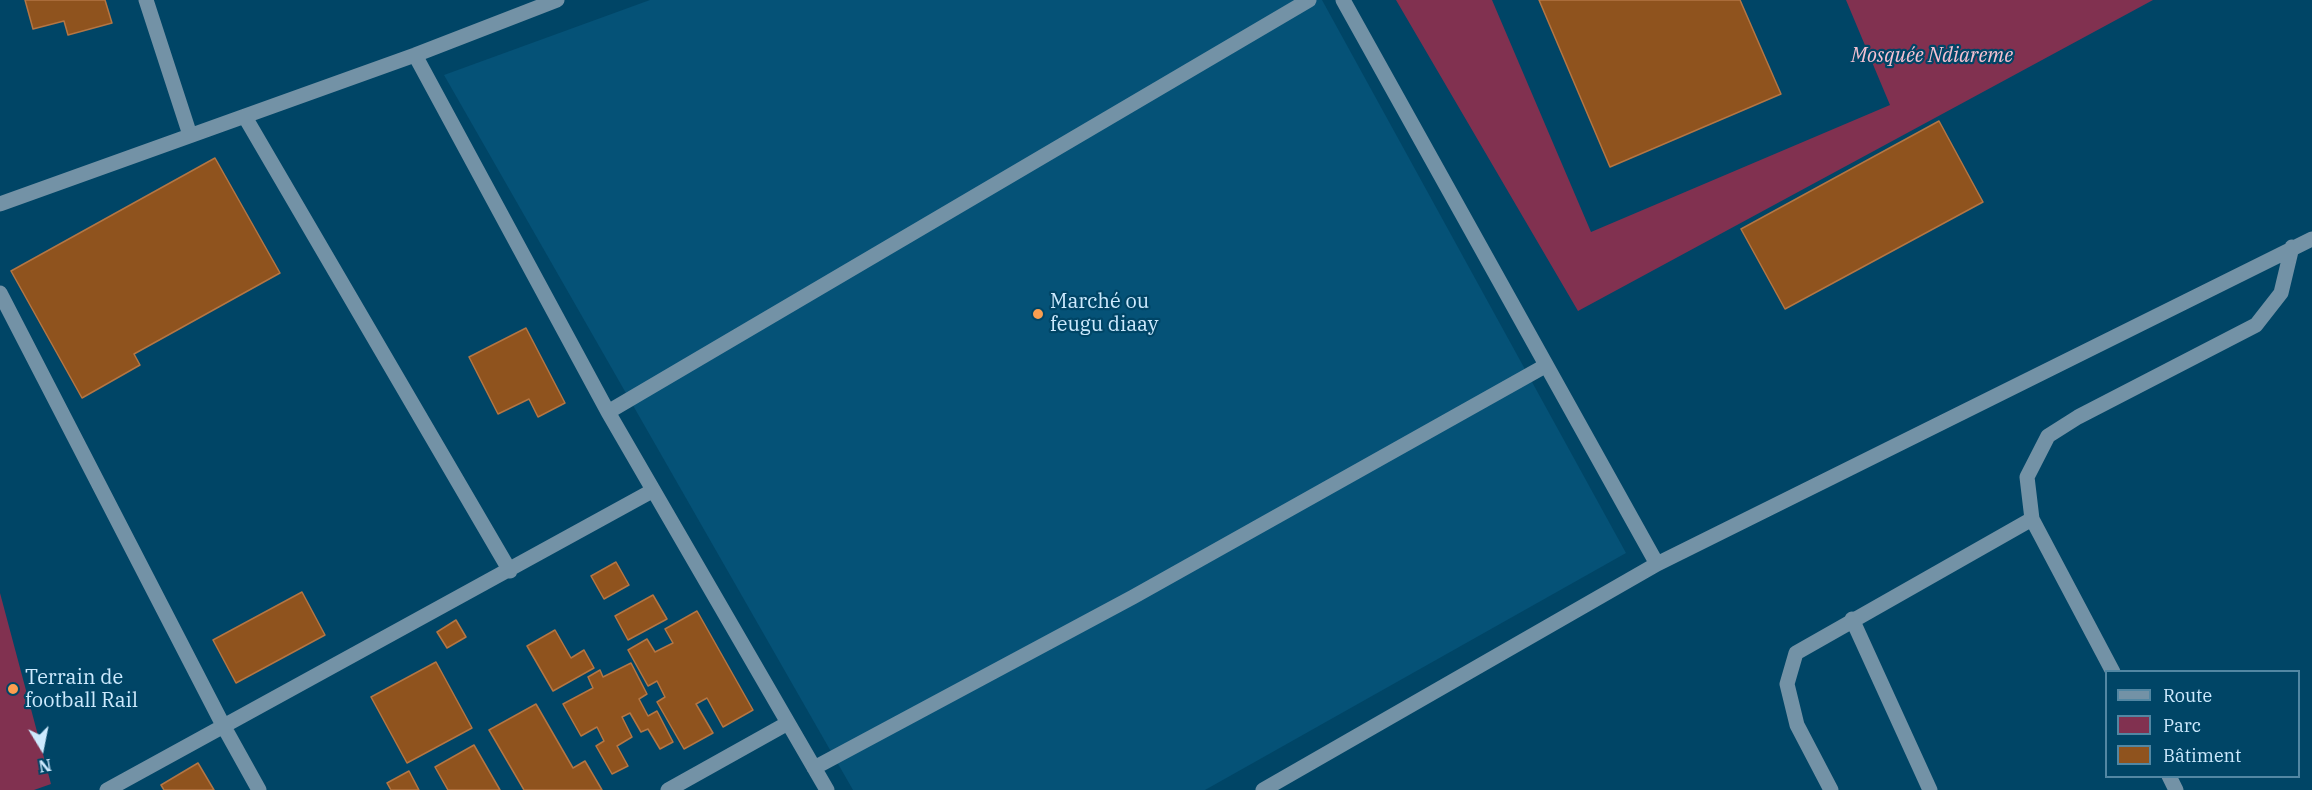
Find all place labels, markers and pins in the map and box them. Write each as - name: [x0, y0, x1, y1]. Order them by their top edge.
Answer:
- place label: Marché ou feugu diaay: [1050, 290, 1158, 337]
- marker: Marché ou feugu diaay: [1031, 307, 1045, 321]
- place label: Terrain de football Rail: [25, 666, 138, 713]
- marker: Terrain de football Rail: [6, 682, 20, 696]

